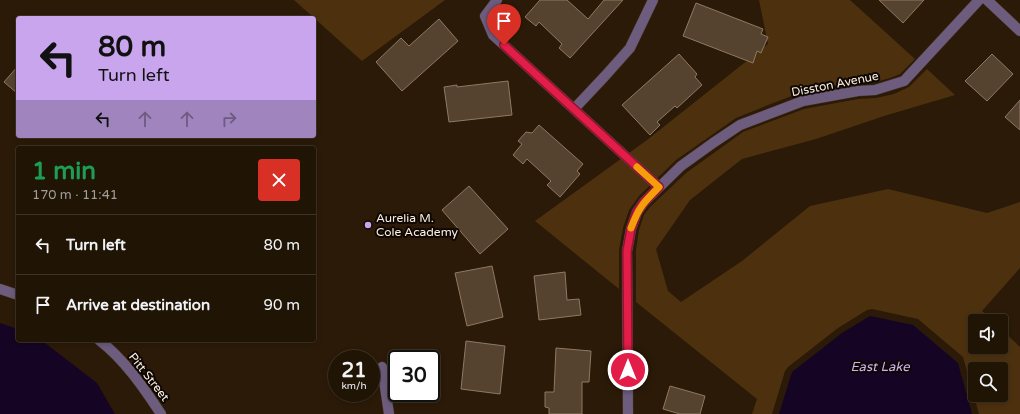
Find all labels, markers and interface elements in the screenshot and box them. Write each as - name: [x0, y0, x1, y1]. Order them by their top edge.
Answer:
- pin: [487, 4, 521, 45]
- icon: arrive: [493, 10, 515, 32]
- text: 80 m: [98, 30, 166, 64]
- icon: left: [32, 32, 84, 84]
- text: Turn left: [98, 64, 170, 86]
- street label: Disston Avenue: [790, 69, 880, 99]
- icon: left: [92, 108, 114, 130]
- icon: ahead: [134, 108, 156, 130]
- icon: ahead: [176, 108, 198, 130]
- icon: right: [218, 108, 240, 130]
- text: 1 min: [32, 157, 96, 186]
- button: close: [258, 159, 300, 201]
- text: 170 m · 11:41: [32, 187, 118, 203]
- place label: Aurelia M. Cole Academy: [376, 211, 459, 239]
- marker: Aurelia M. Cole Academy: [363, 220, 373, 230]
- icon: left: [32, 234, 54, 256]
- text: Turn left: [66, 236, 126, 254]
- text: 80 m: [263, 236, 300, 254]
- icon: arrive: [32, 294, 54, 316]
- text: Arrive at destination: [66, 296, 210, 314]
- text: 90 m: [263, 296, 300, 314]
- map controls: [968, 314, 1008, 402]
- button: sound: [968, 314, 1008, 354]
- position arrow: [607, 349, 649, 391]
- street label: Pitt Street: [126, 350, 172, 404]
- speed limit sign: 30: [388, 350, 440, 402]
- text: 21: [341, 359, 367, 383]
- water label: East Lake: [850, 359, 910, 375]
- button: search: [968, 362, 1008, 402]
- text: km/h: [341, 380, 367, 392]

